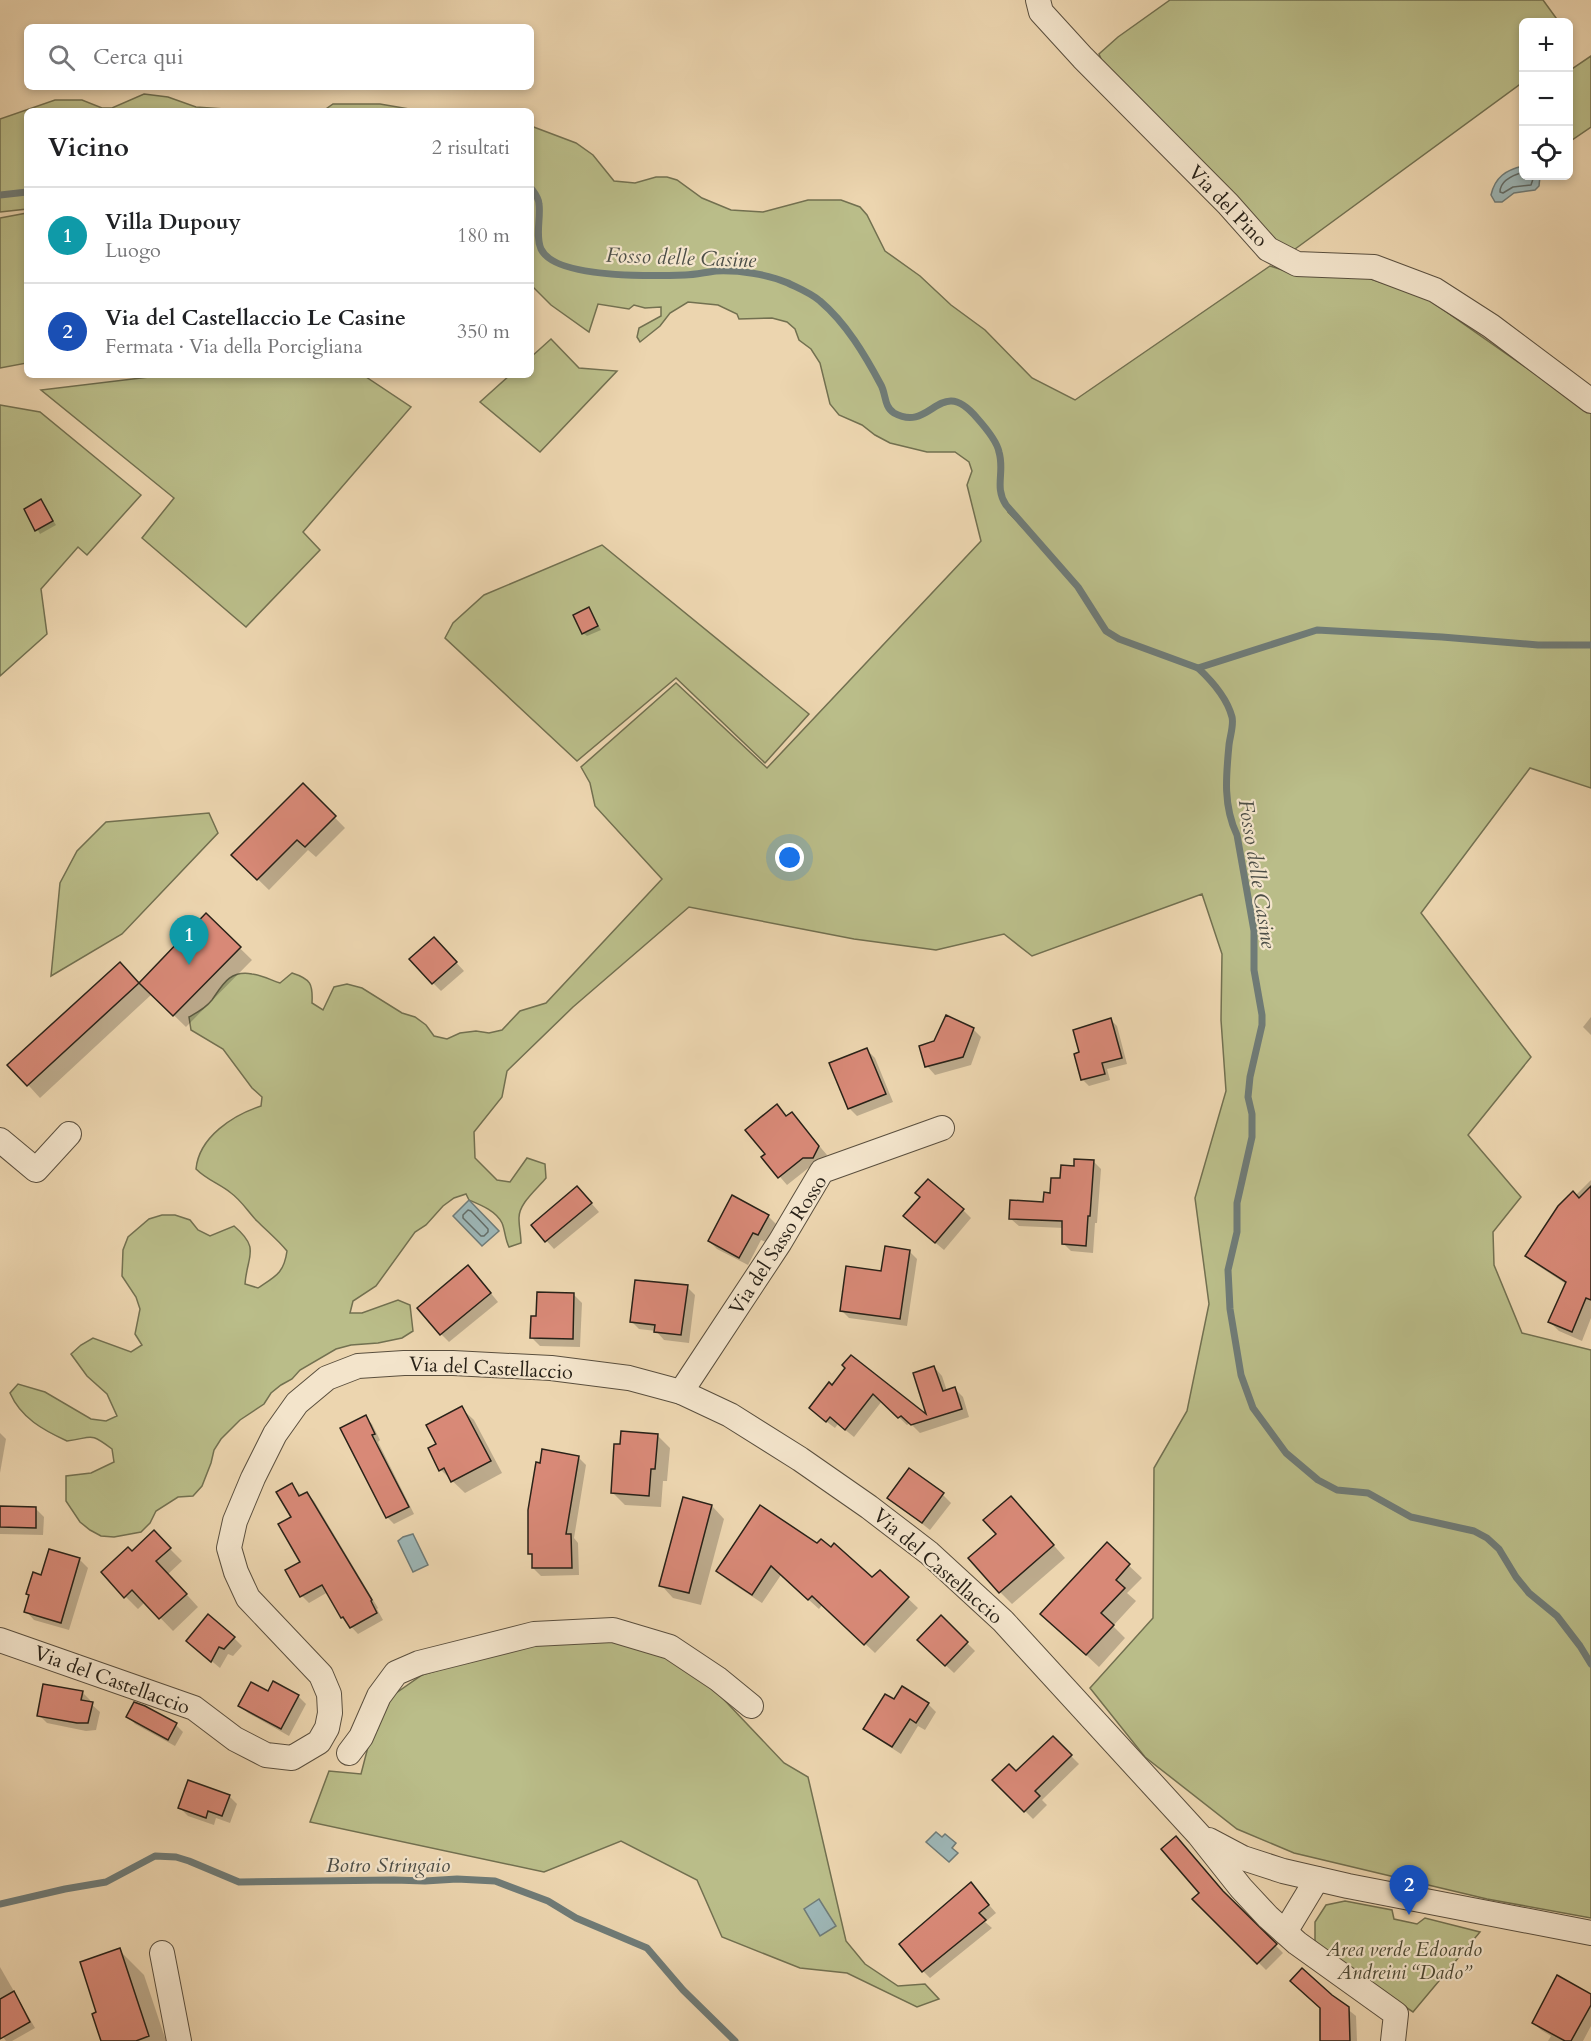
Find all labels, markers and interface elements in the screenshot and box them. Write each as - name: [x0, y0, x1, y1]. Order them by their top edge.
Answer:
- map controls: [1519, 18, 1573, 180]
- button: +: [1519, 18, 1573, 72]
- search box: [24, 24, 534, 90]
- icon: search: [45, 41, 78, 74]
- text: Cerca qui: [93, 42, 183, 72]
- button: −: [1519, 72, 1573, 126]
- button: locate: [1519, 126, 1573, 180]
- text: Vicino: [48, 130, 129, 165]
- text: 2 risultati: [432, 134, 510, 161]
- street label: Via del Pino: [1182, 159, 1274, 253]
- text: Villa Dupouy: [105, 207, 241, 237]
- text: 1: [62, 222, 73, 249]
- text: 180 m: [457, 222, 510, 249]
- text: Luogo: [105, 237, 161, 264]
- water label: Fosso delle Casine: [605, 241, 757, 275]
- text: Via del Castellaccio Le Casine: [105, 303, 406, 333]
- text: 2: [62, 318, 73, 345]
- text: 350 m: [457, 318, 510, 345]
- text: Fermata · Via della Porcigliana: [105, 333, 363, 360]
- water label: Fosso delle Casine: [1231, 798, 1283, 951]
- your location: [775, 843, 804, 872]
- pin: 1: [170, 916, 208, 965]
- street label: Via del Sasso Rosso: [723, 1170, 833, 1320]
- street label: Via del Castellaccio: [408, 1350, 574, 1386]
- street label: Via del Castellaccio: [867, 1502, 1009, 1630]
- street label: Via del Castellaccio: [30, 1639, 194, 1721]
- water label: Botro Stringaio: [326, 1851, 451, 1880]
- pin: 2: [1390, 1866, 1428, 1915]
- park label: Area verde Edoardo Andreini “Dado”: [1325, 1936, 1482, 1986]

